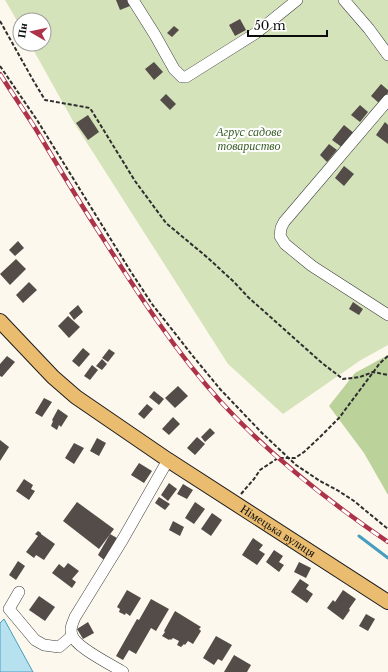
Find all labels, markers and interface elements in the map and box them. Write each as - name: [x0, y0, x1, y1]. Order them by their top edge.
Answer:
- north arrow: [12, 12, 52, 52]
- scale bar: [248, 12, 327, 38]
- text: 50 m: [254, 18, 286, 33]
- text: Пн: [14, 21, 30, 39]
- park label: Агрус садове товариство: [215, 124, 282, 153]
- street label: Німецька вулиця: [238, 501, 319, 561]

